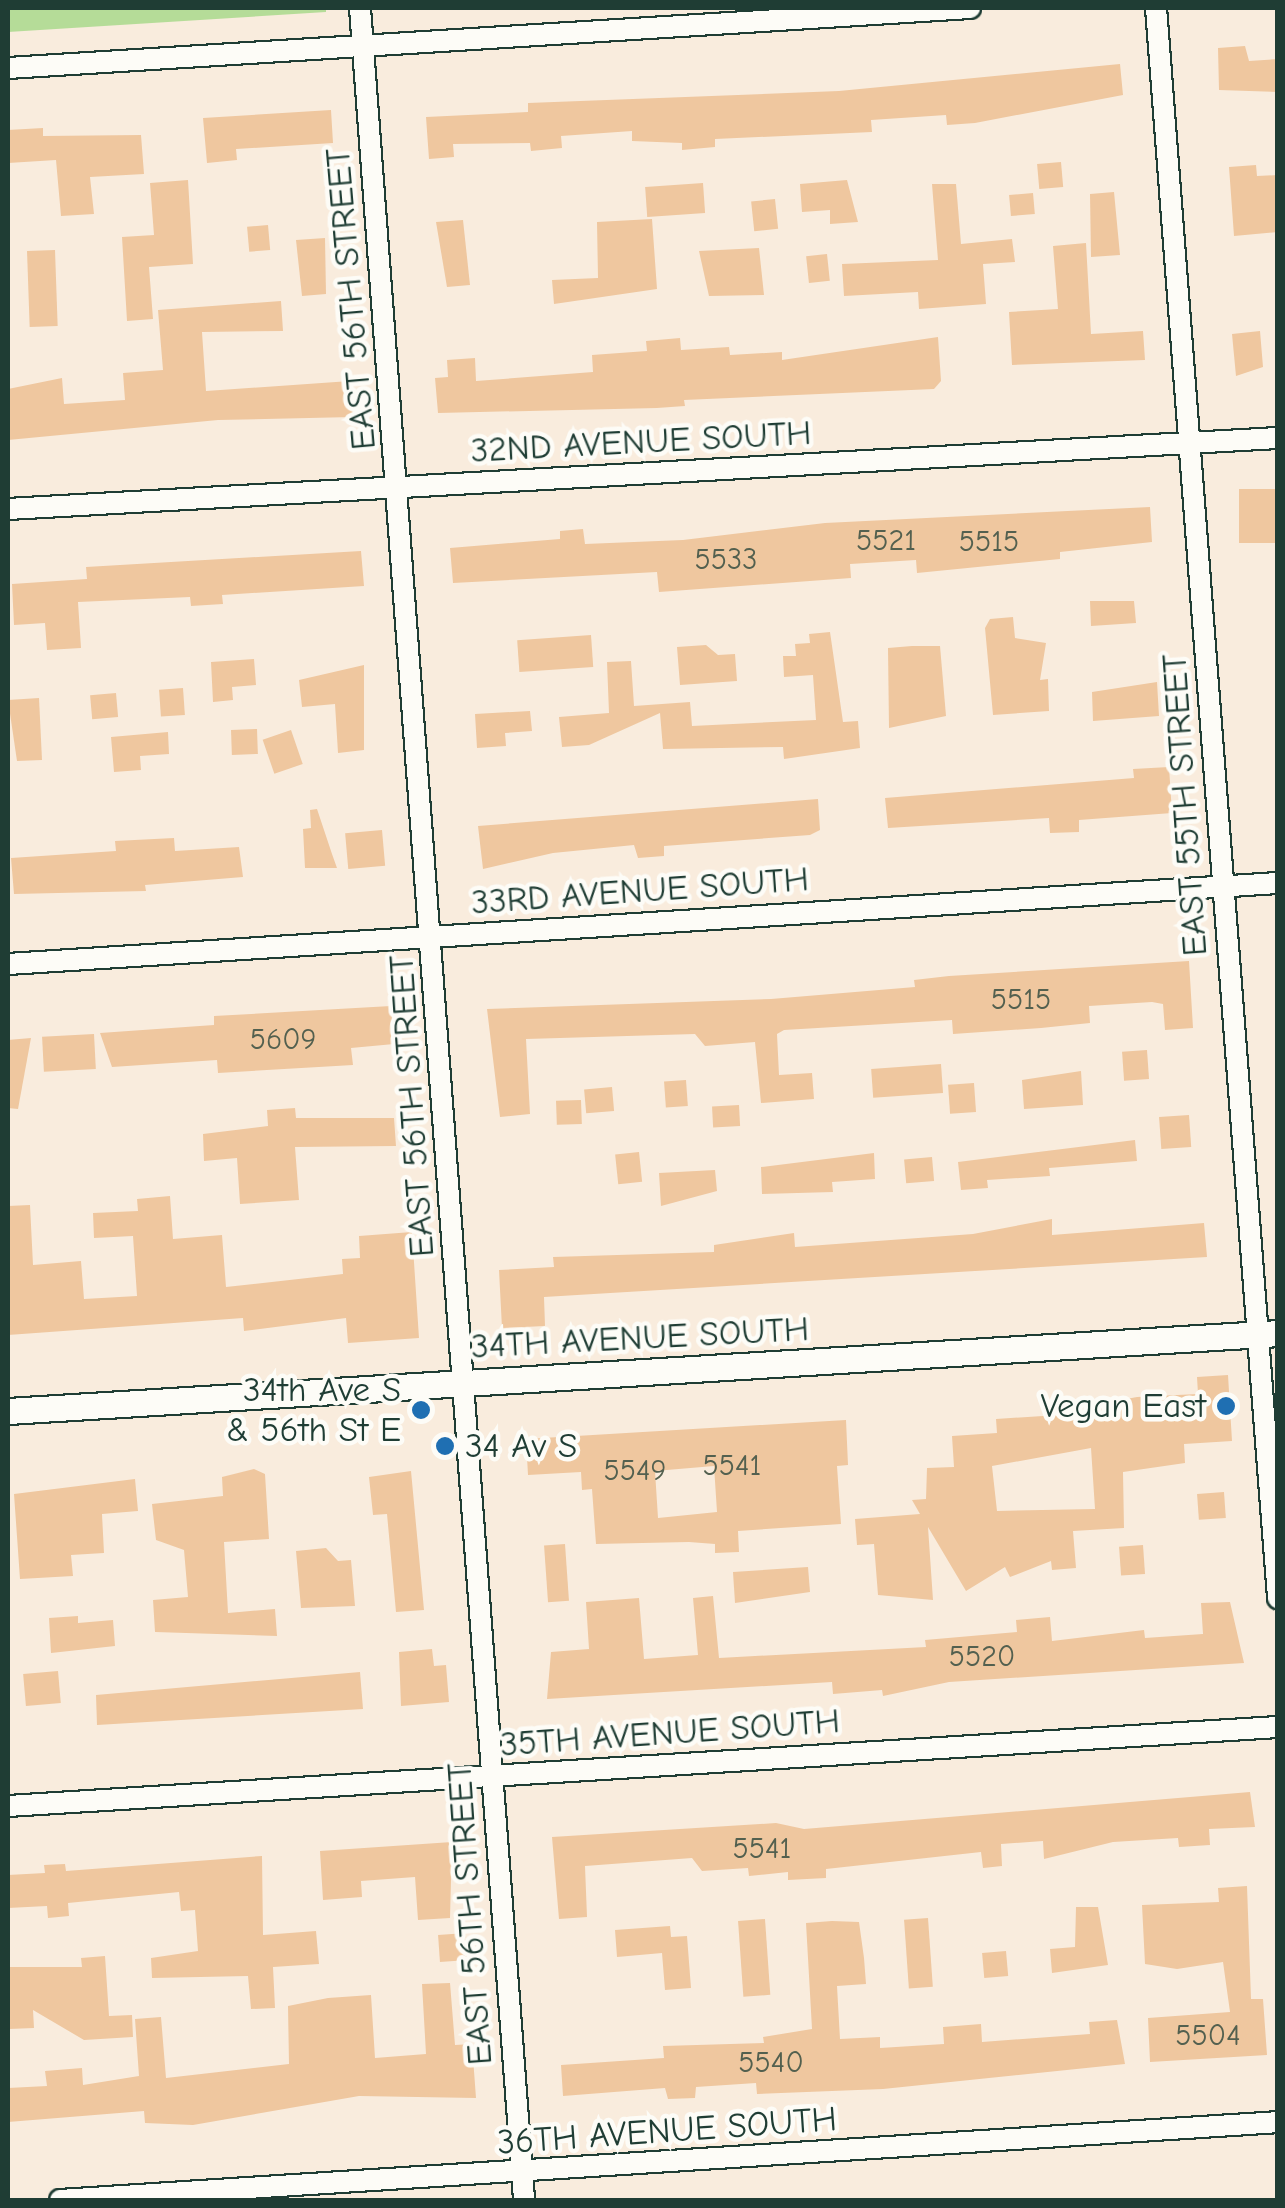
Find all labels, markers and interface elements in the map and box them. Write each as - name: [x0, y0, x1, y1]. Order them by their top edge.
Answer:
- street label: EAST 56TH STREET: [317, 146, 385, 452]
- street label: 32ND AVENUE SOUTH: [470, 412, 812, 472]
- house number: 5521: [856, 523, 916, 559]
- house number: 5515: [959, 524, 1019, 560]
- house number: 5533: [695, 542, 757, 578]
- street label: EAST 55TH STREET: [1153, 652, 1217, 958]
- street label: 33RD AVENUE SOUTH: [470, 858, 810, 924]
- street label: EAST 56TH STREET: [380, 953, 444, 1259]
- house number: 5515: [991, 982, 1051, 1018]
- house number: 5609: [250, 1022, 316, 1058]
- street label: 34TH AVENUE SOUTH: [470, 1308, 810, 1368]
- place label: 34th Ave S & 56th St E: [226, 1369, 401, 1451]
- place label: Vegan East: [1040, 1385, 1206, 1427]
- marker: Vegan East: [1215, 1395, 1237, 1417]
- marker: 34th Ave S & 56th St E: [410, 1399, 432, 1421]
- place label: 34 Av S: [465, 1425, 577, 1467]
- marker: 34 Av S: [434, 1435, 456, 1457]
- house number: 5541: [703, 1448, 761, 1484]
- house number: 5549: [604, 1453, 666, 1489]
- house number: 5520: [949, 1639, 1015, 1675]
- street label: 35TH AVENUE SOUTH: [499, 1700, 841, 1766]
- street label: EAST 56TH STREET: [438, 1761, 502, 2067]
- house number: 5541: [733, 1831, 791, 1867]
- house number: 5504: [1175, 2018, 1241, 2054]
- house number: 5540: [738, 2045, 804, 2081]
- street label: 36TH AVENUE SOUTH: [496, 2098, 838, 2164]

